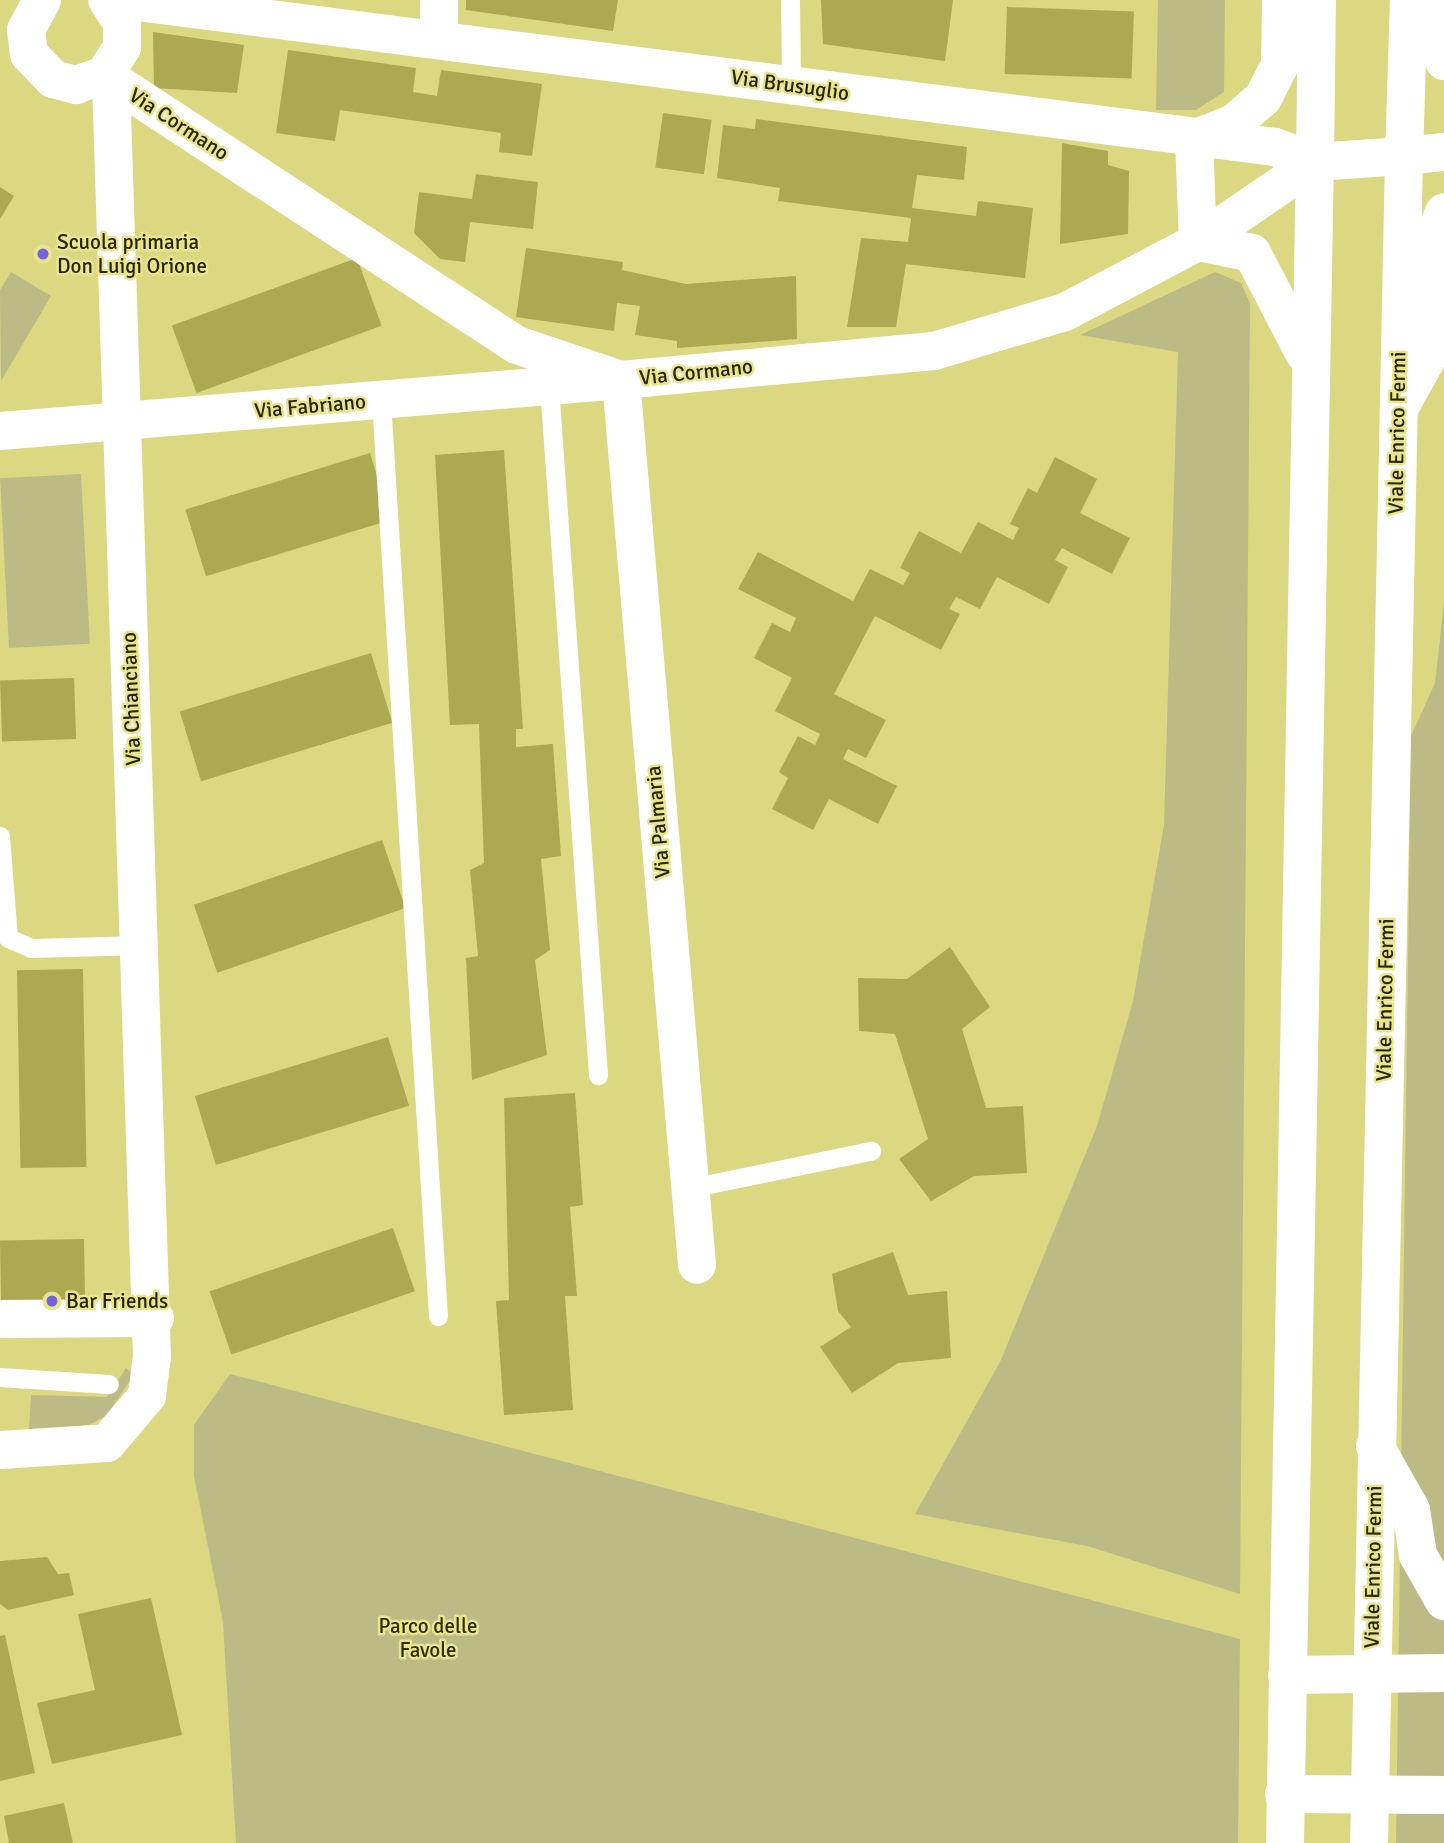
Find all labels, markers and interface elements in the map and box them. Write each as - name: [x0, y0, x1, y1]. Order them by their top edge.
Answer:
- street label: Via Brusuglio: [729, 64, 851, 106]
- street label: Via Cormano: [124, 82, 234, 166]
- place label: Scuola primaria Don Luigi Orione: [57, 229, 207, 279]
- marker: Scuola primaria Don Luigi Orione: [35, 246, 51, 262]
- street label: Viale Enrico Fermi: [1383, 351, 1411, 515]
- street label: Via Cormano: [638, 354, 754, 390]
- street label: Via Fabriano: [253, 389, 367, 423]
- street label: Via Chianciano: [116, 632, 146, 766]
- street label: Via Palmaria: [641, 765, 675, 879]
- street label: Viale Enrico Fermi: [1371, 918, 1399, 1082]
- place label: Bar Friends: [66, 1288, 168, 1314]
- marker: Bar Friends: [44, 1293, 60, 1309]
- street label: Viale Enrico Fermi: [1359, 1485, 1387, 1649]
- park label: Parco delle Favole: [379, 1613, 477, 1663]

